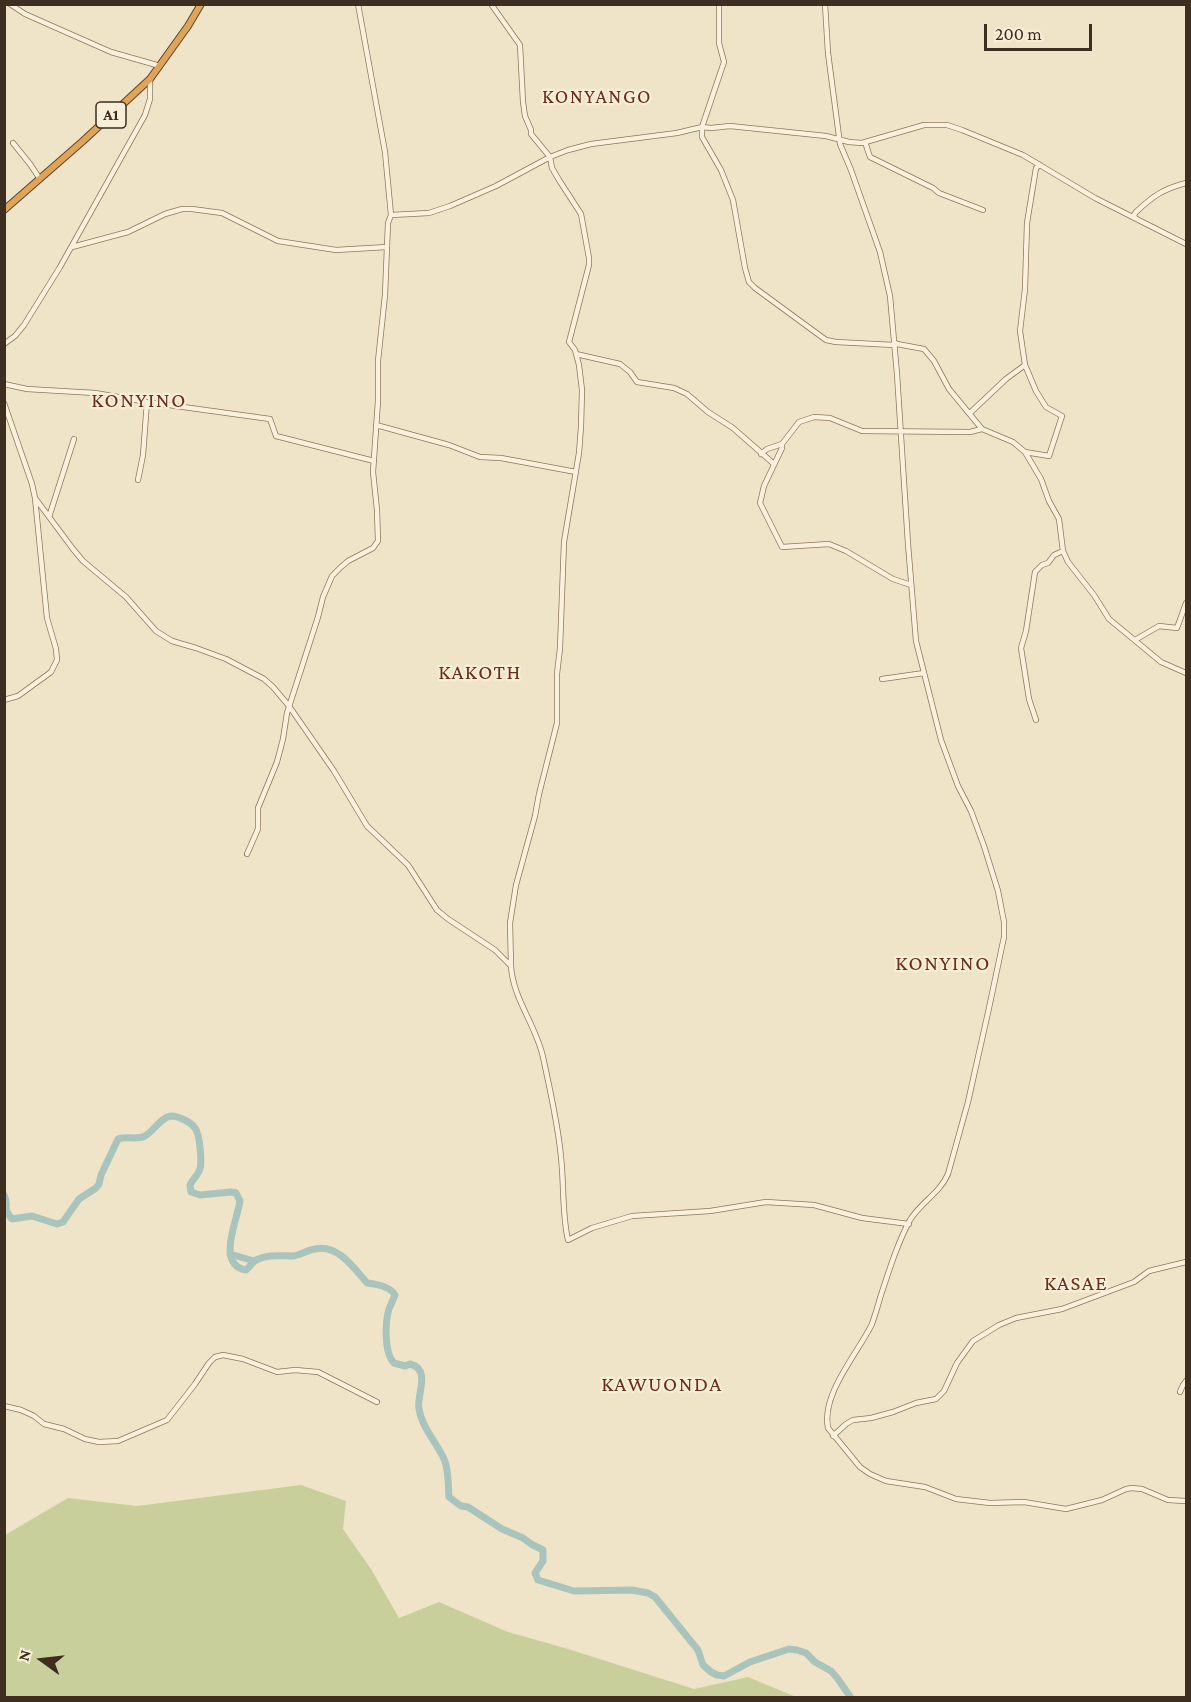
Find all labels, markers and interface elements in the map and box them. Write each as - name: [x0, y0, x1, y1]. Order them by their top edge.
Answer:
- scale bar: [987, 12, 1095, 50]
- text: 200 m: [995, 24, 1042, 44]
- district label: KONYANGO: [542, 85, 652, 109]
- road number: A1: [96, 102, 126, 128]
- district label: KONYINO: [91, 388, 187, 414]
- district label: KAKOTH: [438, 660, 522, 686]
- district label: KONYINO: [895, 951, 991, 977]
- district label: KASAE: [1044, 1271, 1108, 1297]
- district label: KAWUONDA: [601, 1372, 723, 1398]
- north arrow: [12, 1630, 72, 1690]
- text: N: [15, 1648, 34, 1663]

